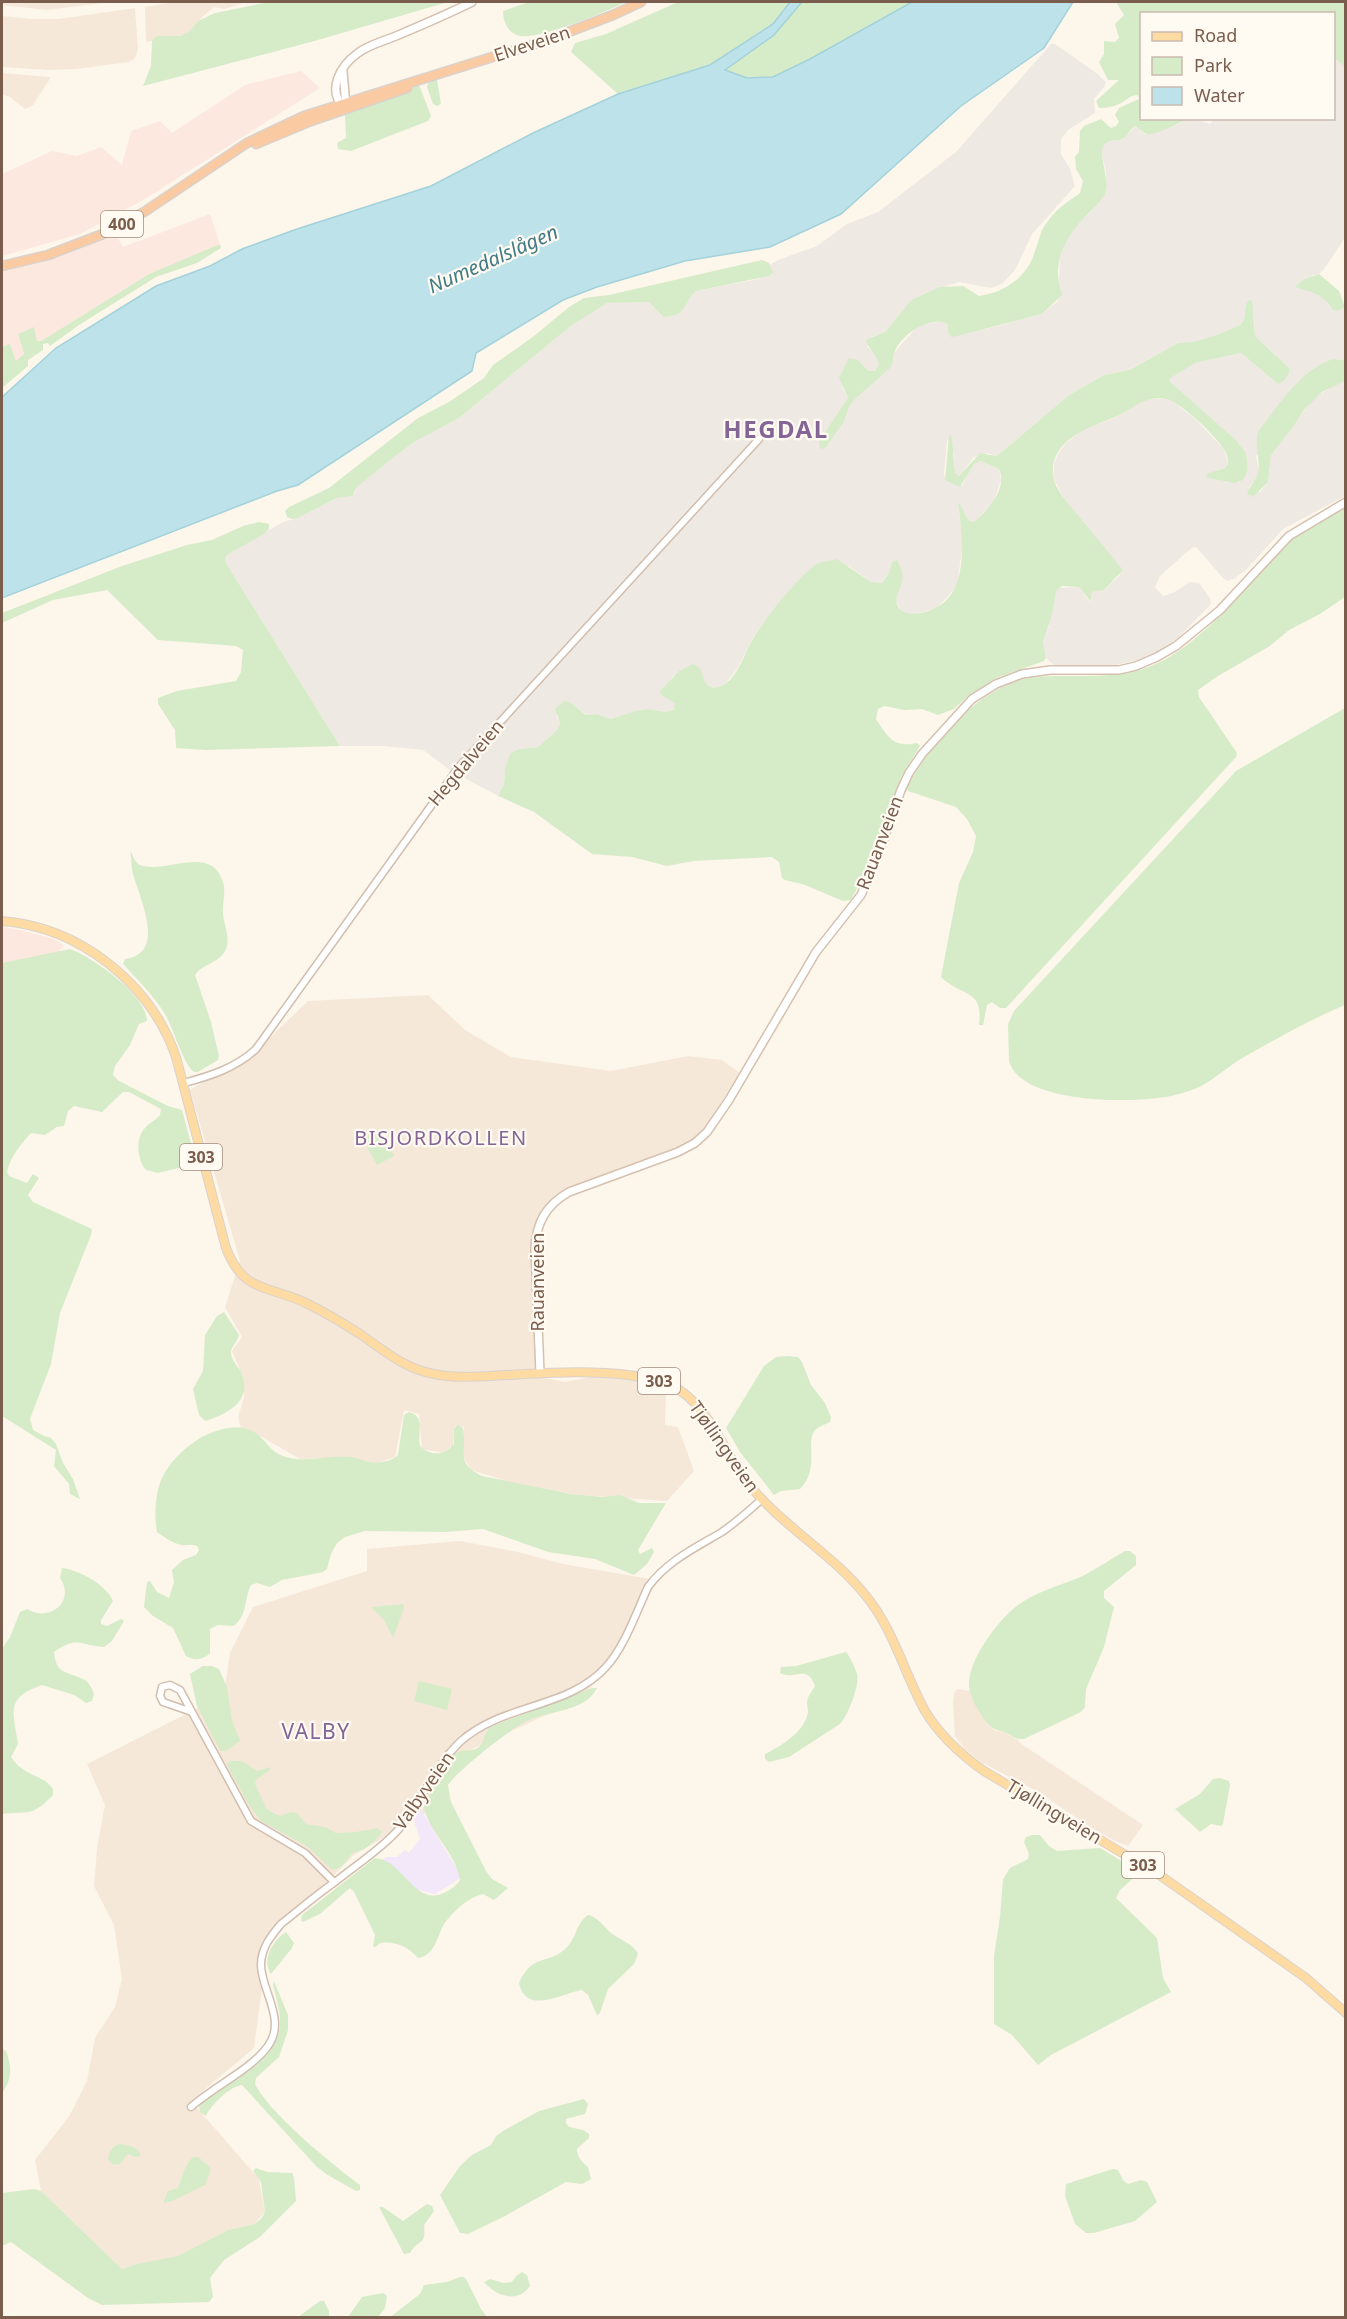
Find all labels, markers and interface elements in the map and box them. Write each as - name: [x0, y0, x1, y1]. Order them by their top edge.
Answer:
- legend: [1140, 12, 1335, 120]
- street label: Elveveien: [491, 19, 573, 67]
- text: Road: [1194, 23, 1237, 47]
- text: Park: [1194, 53, 1232, 77]
- text: Water: [1194, 83, 1245, 107]
- road number: 400: [101, 211, 143, 237]
- water label: Numedalslågen: [424, 218, 562, 299]
- district label: HEGDAL: [723, 412, 829, 445]
- street label: Hegdalveien: [422, 714, 508, 811]
- street label: Rauanveien: [850, 792, 908, 893]
- district label: BISJORDKOLLEN: [354, 1124, 528, 1151]
- road number: 303: [180, 1144, 222, 1170]
- street label: Rauanveien: [525, 1233, 549, 1331]
- road number: 303: [638, 1368, 680, 1394]
- street label: Tjøllingveien: [684, 1396, 765, 1497]
- district label: VALBY: [281, 1717, 351, 1745]
- street label: Valbyveien: [387, 1747, 459, 1834]
- street label: Tjøllingveien: [1003, 1773, 1107, 1849]
- road number: 303: [1122, 1852, 1164, 1878]

